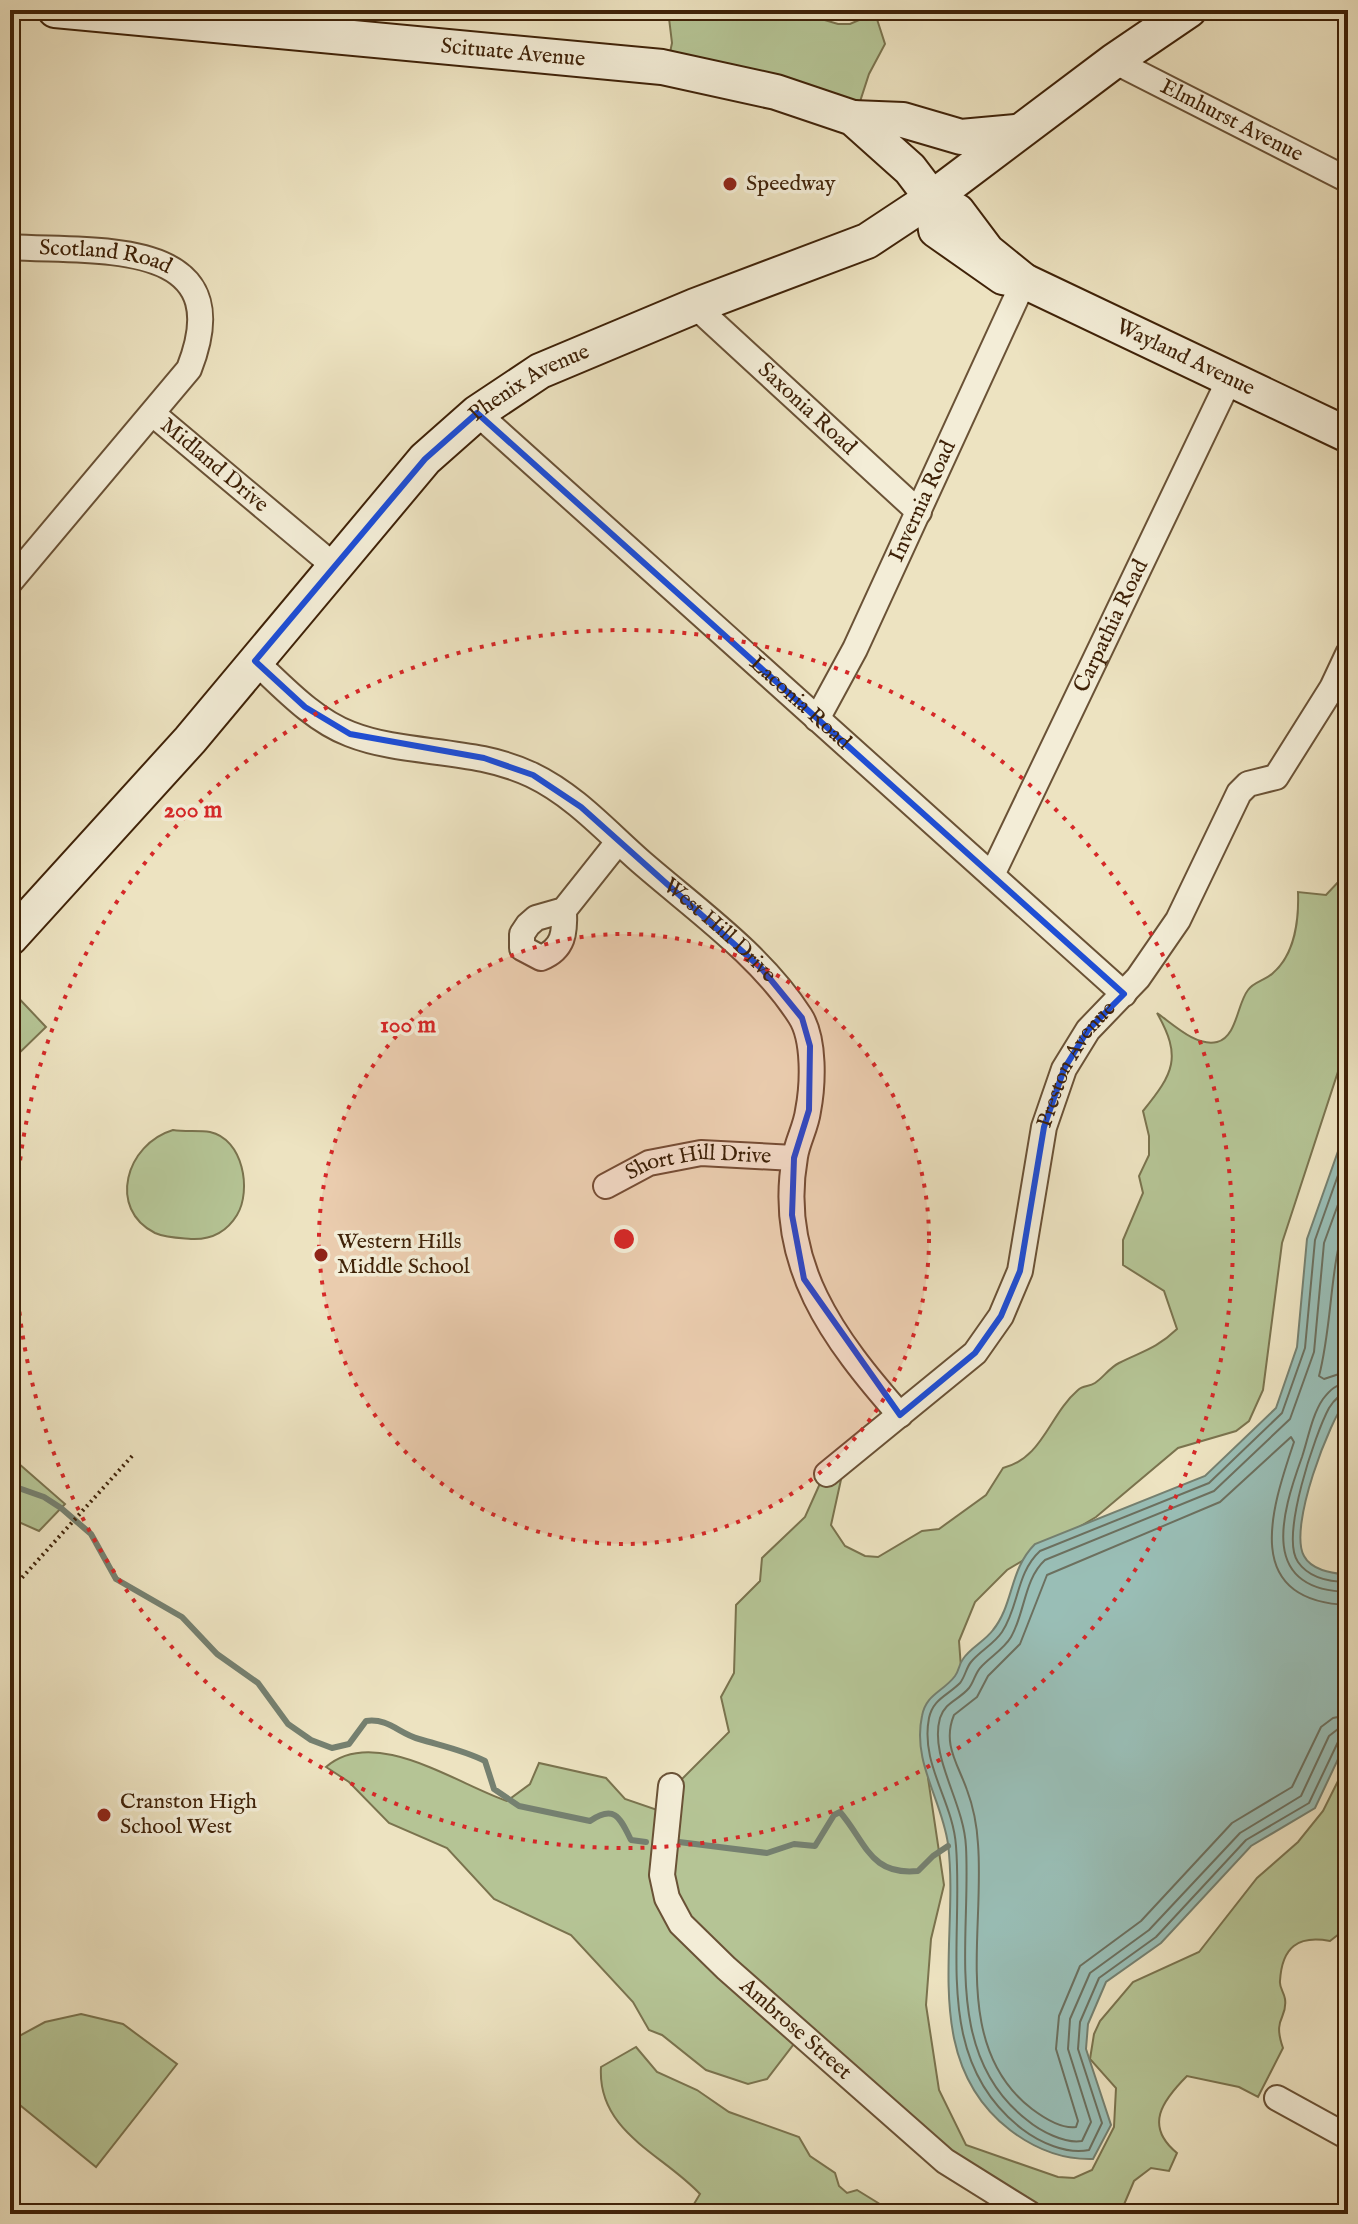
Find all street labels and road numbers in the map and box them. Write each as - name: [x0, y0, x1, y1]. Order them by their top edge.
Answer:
- street label: Scituate Avenue: [440, 32, 586, 74]
- street label: Elmhurst Avenue: [1155, 73, 1308, 169]
- street label: Scotland Road: [39, 234, 177, 281]
- street label: Wayland Avenue: [1111, 313, 1259, 403]
- street label: Phenix Avenue: [463, 338, 594, 428]
- street label: Saxonia Road: [752, 356, 862, 462]
- street label: Midland Drive: [154, 412, 274, 519]
- street label: Invernia Road: [883, 436, 963, 567]
- street label: Carpathia Road: [1067, 555, 1155, 697]
- street label: Laconia Road: [743, 650, 857, 756]
- street label: West Hill Drive: [657, 872, 782, 988]
- street label: Preston Avenue: [1031, 995, 1122, 1132]
- street label: Short Hill Drive: [621, 1139, 772, 1187]
- street label: Ambrose Street: [733, 1971, 858, 2087]

